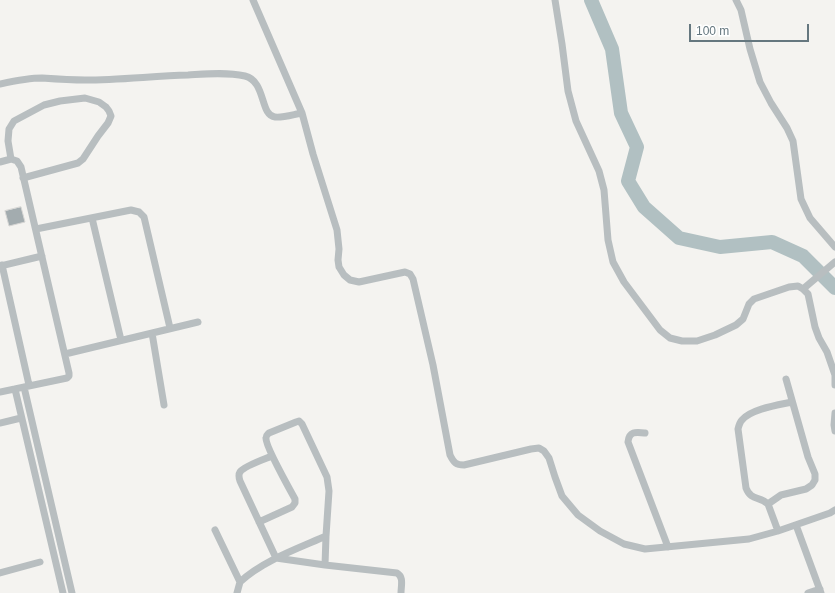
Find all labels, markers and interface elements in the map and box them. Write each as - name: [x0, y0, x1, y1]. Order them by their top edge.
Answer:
- scale bar: [691, 16, 811, 42]
- text: 100 m: [696, 24, 729, 38]

